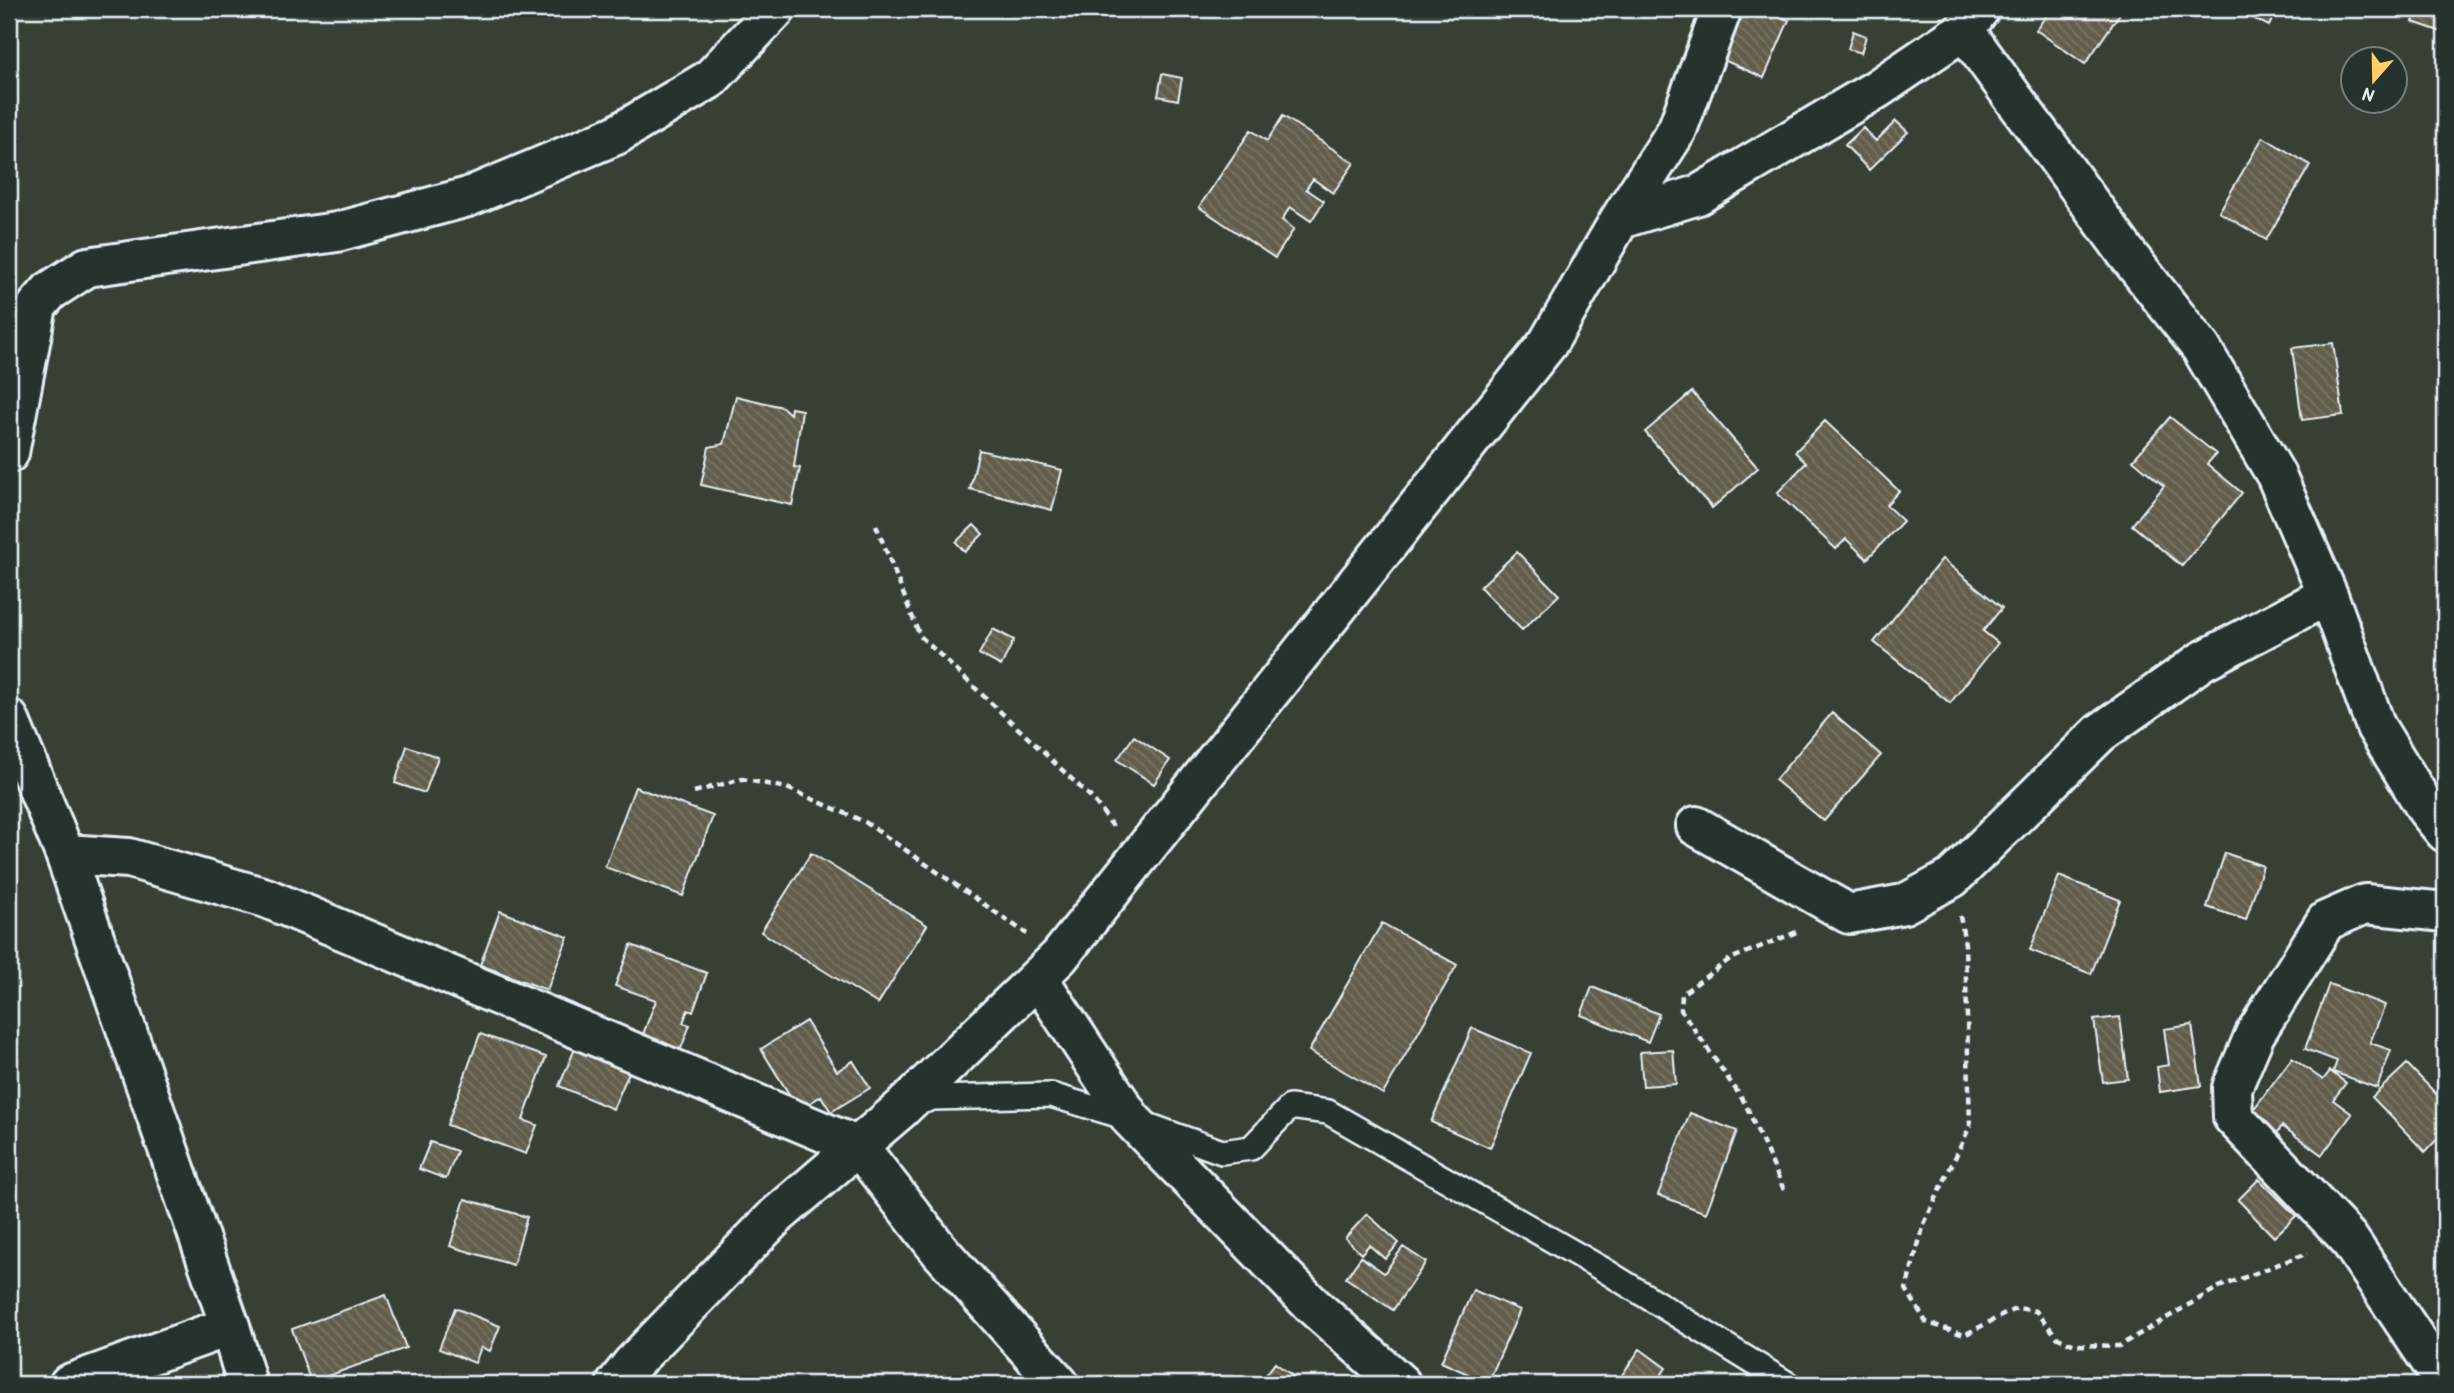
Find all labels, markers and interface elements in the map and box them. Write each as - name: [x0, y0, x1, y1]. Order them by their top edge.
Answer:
- north arrow: [2338, 46, 2408, 116]
- text: N: [2359, 82, 2377, 110]

